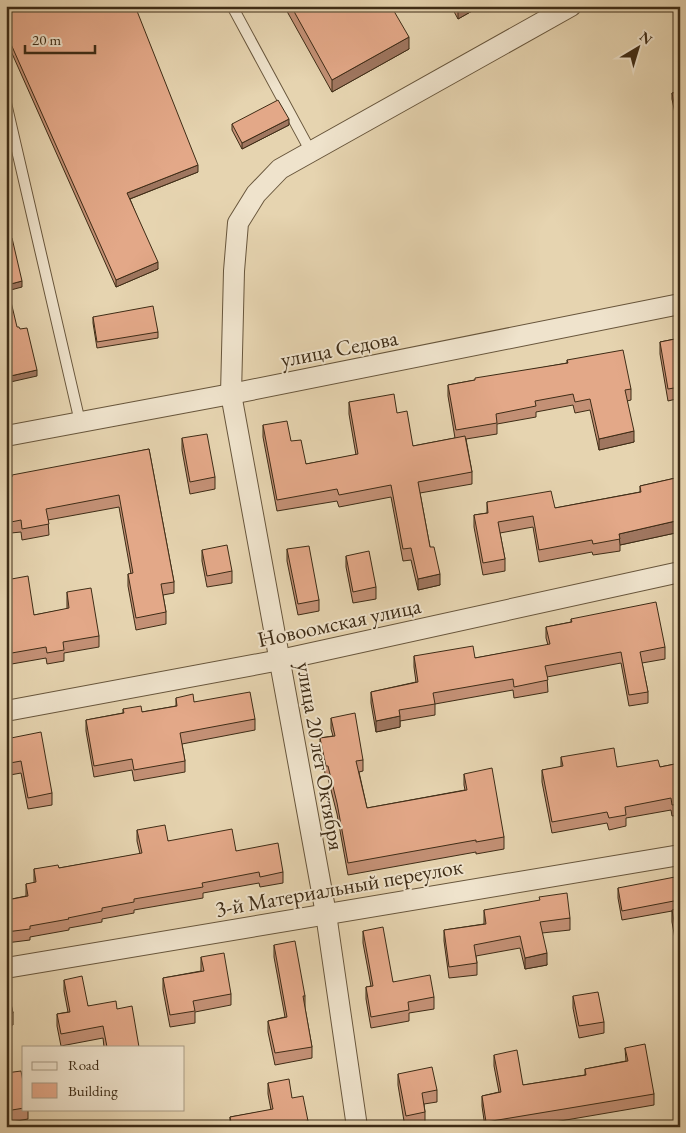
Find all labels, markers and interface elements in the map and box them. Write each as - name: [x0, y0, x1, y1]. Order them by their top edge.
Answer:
- scale bar: [25, 22, 95, 54]
- north arrow: [614, 22, 664, 72]
- text: N: [636, 27, 657, 49]
- text: 20 m: [32, 30, 61, 49]
- street label: улица Седова: [278, 323, 400, 374]
- street label: Новоомская улица: [255, 591, 424, 654]
- street label: улица 20 лет Октября: [290, 660, 351, 853]
- street label: 3-й Материальный переулок: [213, 851, 466, 924]
- legend: [22, 1046, 185, 1110]
- text: Road: [68, 1055, 100, 1074]
- text: Building: [68, 1081, 118, 1100]

